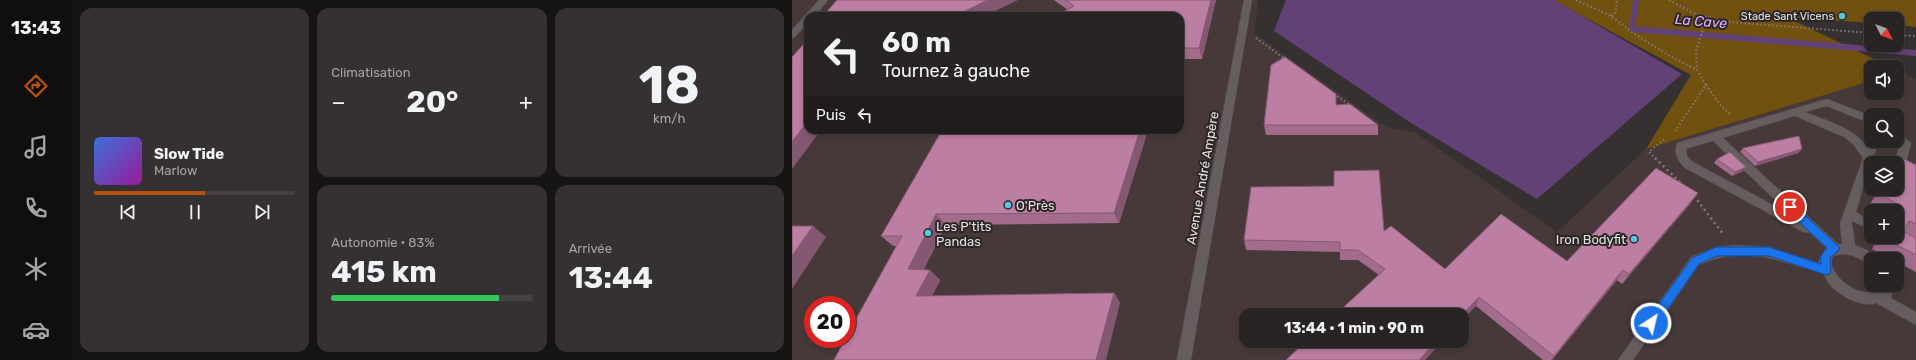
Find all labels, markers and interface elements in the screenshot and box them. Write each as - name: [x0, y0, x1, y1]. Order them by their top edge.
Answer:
- place label: Stade Sant Vicens: [1741, 10, 1834, 23]
- water label: La Cave: [1674, 11, 1728, 32]
- marker: Stade Sant Vicens: [1837, 11, 1847, 21]
- north arrow: [1864, 12, 1904, 52]
- map controls: [1864, 12, 1904, 292]
- text: 13:43: [11, 17, 61, 39]
- text: 60 m: [882, 26, 951, 59]
- icon: left: [816, 28, 868, 80]
- text: 18: [639, 54, 700, 116]
- text: Tournez à gauche: [882, 60, 1030, 82]
- button: sound: [1864, 60, 1904, 100]
- text: Climatisation: [331, 65, 411, 80]
- icon: directions: [22, 72, 50, 100]
- text: 20°: [406, 84, 458, 120]
- text: −: [331, 89, 346, 116]
- text: +: [519, 89, 533, 116]
- icon: left: [854, 104, 876, 126]
- text: Puis: [816, 106, 846, 124]
- button: search: [1864, 108, 1904, 148]
- street label: Avenue André Ampère: [1183, 110, 1222, 246]
- text: km/h: [653, 111, 686, 126]
- icon: music: [22, 133, 50, 161]
- text: Slow Tide: [154, 145, 224, 163]
- button: layers: [1864, 156, 1904, 196]
- text: Marlow: [154, 163, 197, 178]
- pin: [1773, 190, 1807, 224]
- icon: phone: [22, 194, 50, 222]
- icon: arrive: [1779, 196, 1801, 218]
- place label: O'Près: [1016, 198, 1055, 213]
- marker: O'Près: [1003, 200, 1013, 210]
- icon: previous: [117, 201, 139, 223]
- icon: pause: [184, 201, 206, 223]
- icon: next: [251, 201, 273, 223]
- button: +: [1864, 204, 1904, 244]
- place label: Les P'tits Pandas: [936, 219, 992, 249]
- marker: Les P'tits Pandas: [923, 228, 933, 238]
- place label: Iron Bodyfit: [1556, 232, 1626, 247]
- marker: Iron Bodyfit: [1629, 234, 1639, 244]
- text: Autonomie · 83%: [331, 235, 434, 250]
- text: Arrivée: [569, 241, 612, 256]
- button: −: [1864, 252, 1904, 292]
- text: 415 km: [331, 254, 437, 290]
- icon: climate: [22, 255, 50, 283]
- text: 13:44: [569, 260, 653, 296]
- speed limit sign: 20: [804, 296, 856, 348]
- position arrow: [1630, 302, 1672, 344]
- icon: car: [22, 316, 50, 344]
- text: 13:44 · 1 min · 90 m: [1284, 319, 1424, 337]

